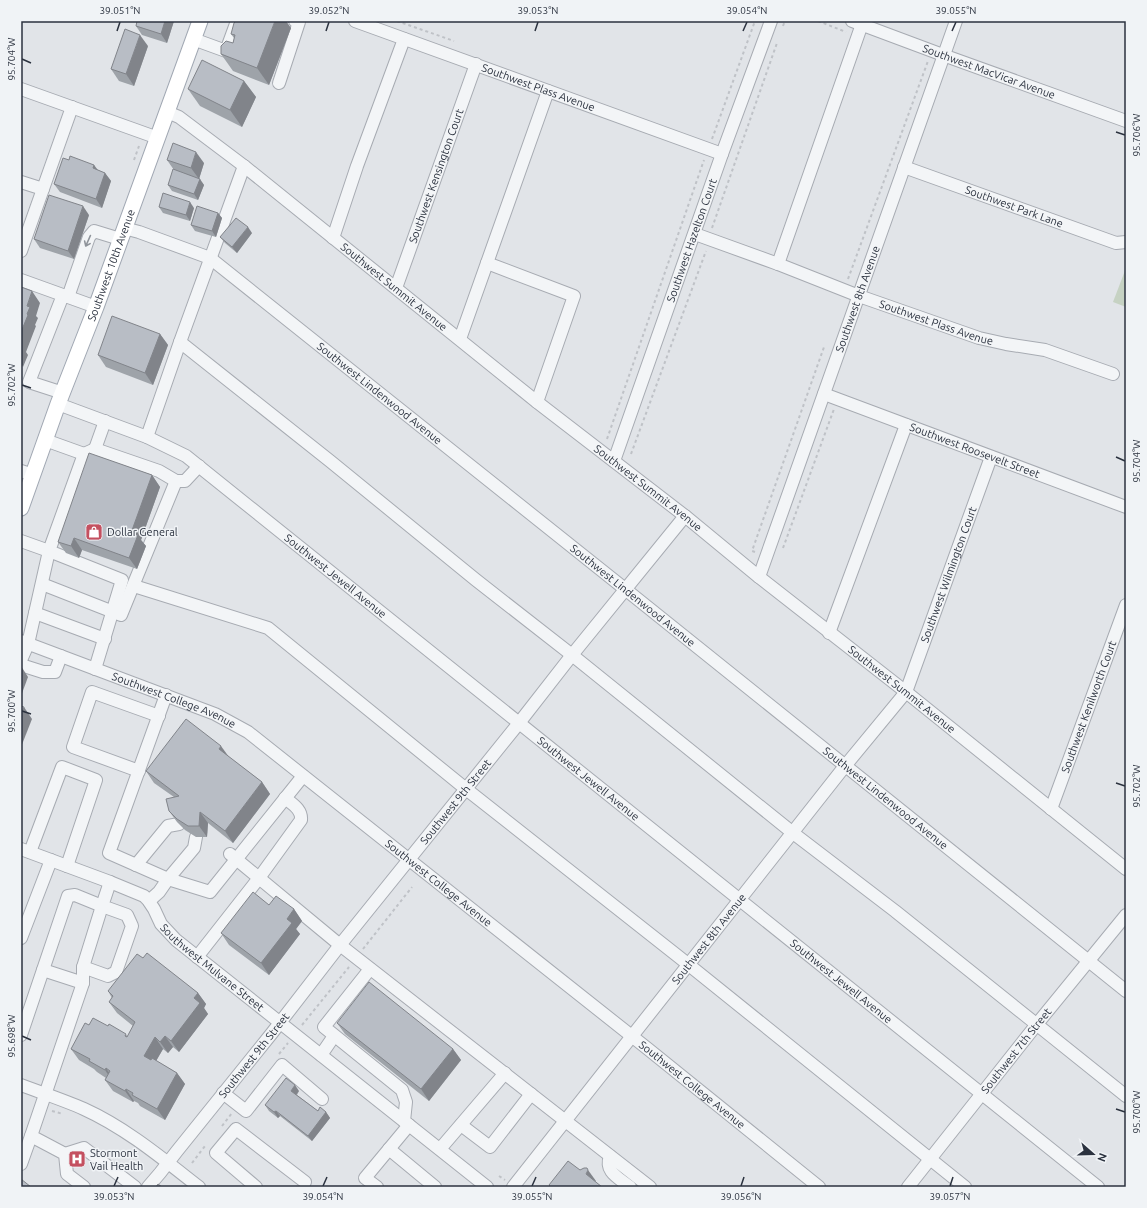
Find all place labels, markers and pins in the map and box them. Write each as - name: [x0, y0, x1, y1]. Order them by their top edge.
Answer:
- shop icon: Dollar General: [84, 522, 104, 542]
- place label: Dollar General: [107, 526, 178, 538]
- place label: Stormont Vail Health: [90, 1147, 143, 1172]
- hospital icon: Stormont Vail Health: [67, 1149, 87, 1169]

